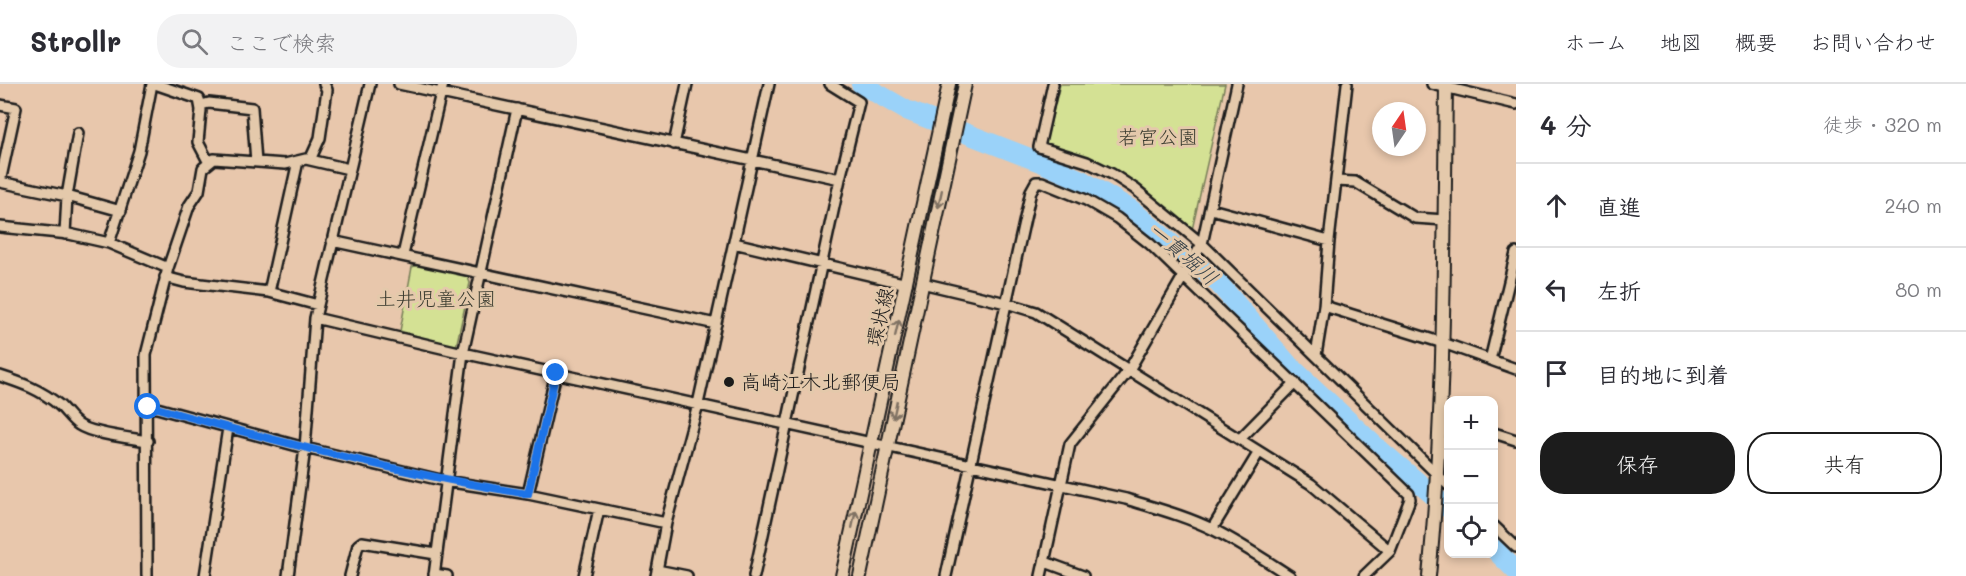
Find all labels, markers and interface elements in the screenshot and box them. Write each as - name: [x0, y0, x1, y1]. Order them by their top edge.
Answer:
- search box: [157, 14, 577, 68]
- text: Strollr: [30, 23, 121, 59]
- icon: search: [178, 25, 211, 58]
- text: ここで検索: [226, 28, 336, 57]
- text: ホーム: [1565, 28, 1627, 55]
- text: 地図: [1660, 28, 1702, 55]
- text: 概要: [1735, 28, 1777, 55]
- text: お問い合わせ: [1810, 28, 1936, 55]
- north arrow: [1372, 102, 1426, 156]
- text: 4 分: [1540, 108, 1592, 142]
- text: 徒歩 · 320 m: [1823, 111, 1942, 137]
- park label: 若宮公園: [1118, 123, 1198, 149]
- one-way arrow: [933, 189, 945, 208]
- icon: ahead: [1540, 189, 1573, 222]
- text: 直進: [1597, 192, 1641, 221]
- text: 240 m: [1884, 192, 1942, 218]
- water label: 一貫堀川: [1143, 215, 1225, 291]
- icon: left: [1540, 273, 1573, 306]
- text: 左折: [1597, 276, 1641, 305]
- text: 80 m: [1895, 276, 1942, 302]
- park label: 土井児童公園: [376, 285, 496, 311]
- street label: 環状線: [860, 285, 898, 349]
- one-way arrow: [892, 319, 903, 339]
- icon: arrive: [1540, 357, 1573, 390]
- route end: [542, 359, 568, 385]
- text: 目的地に到着: [1597, 360, 1729, 389]
- place label: 高崎江木北郵便局: [741, 368, 901, 394]
- marker: 高崎江木北郵便局: [722, 375, 736, 389]
- route start: [134, 393, 160, 419]
- map controls: [1444, 396, 1498, 558]
- button: +: [1444, 396, 1498, 450]
- one-way arrow: [889, 400, 900, 420]
- button: 保存: [1540, 432, 1735, 494]
- button: 共有: [1747, 432, 1942, 494]
- button: −: [1444, 450, 1498, 504]
- button: locate: [1444, 504, 1498, 558]
- one-way arrow: [849, 510, 861, 529]

